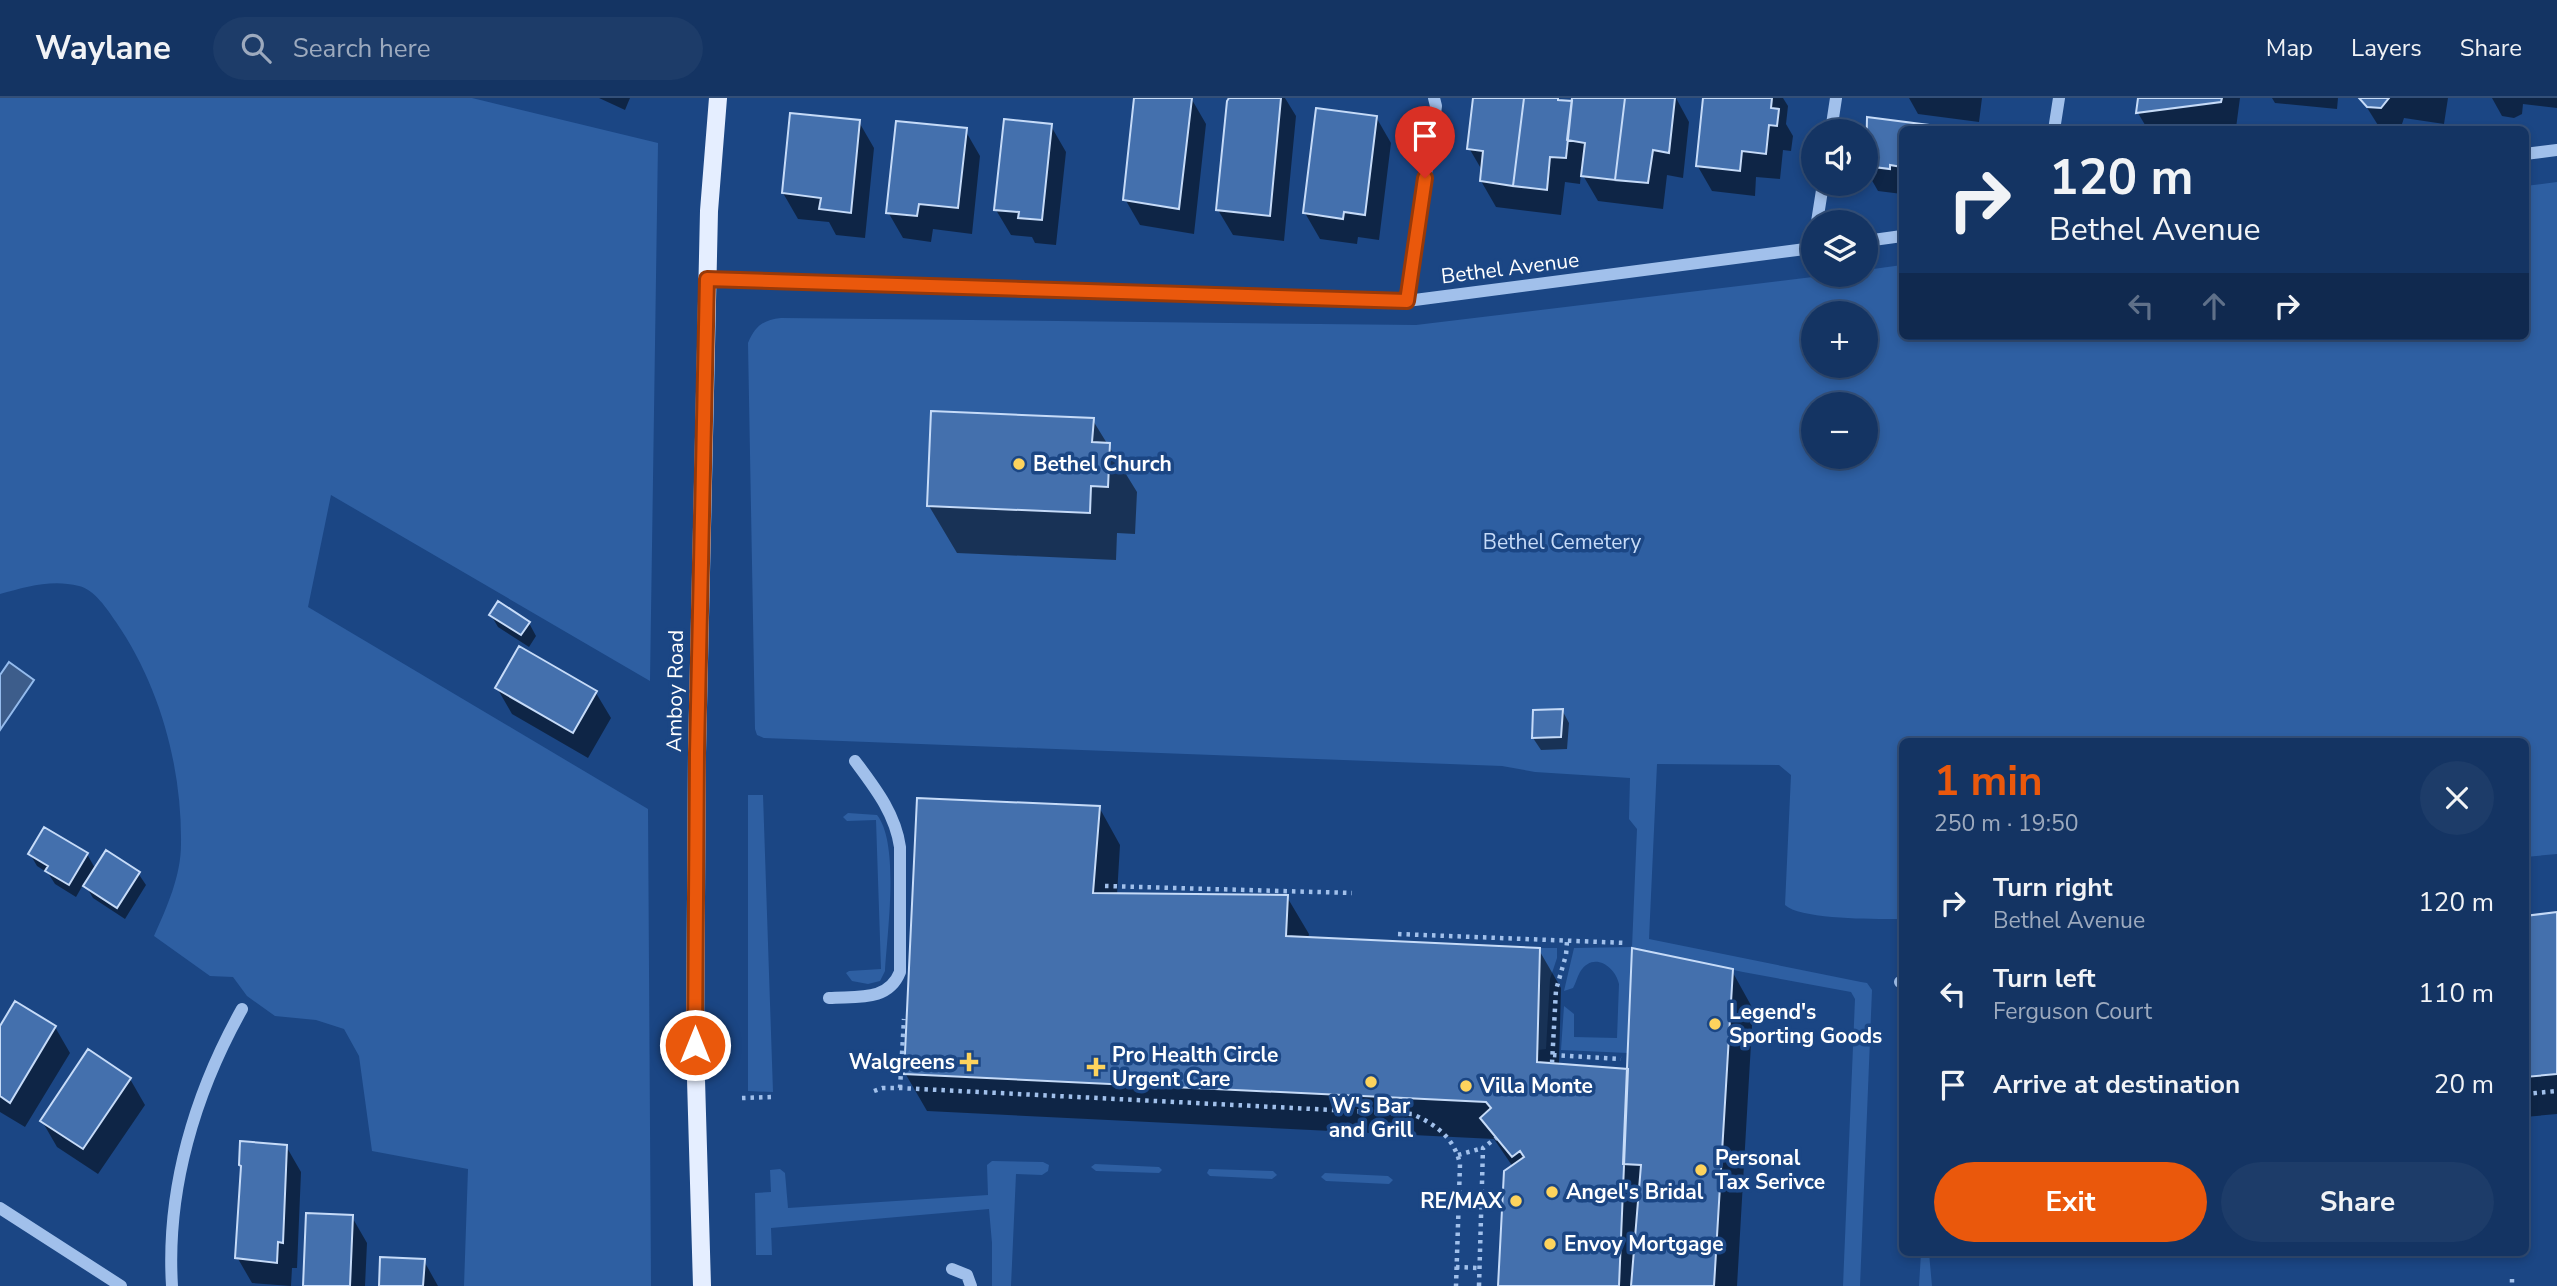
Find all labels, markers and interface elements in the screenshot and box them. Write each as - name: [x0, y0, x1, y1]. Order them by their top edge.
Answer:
- search box: [213, 17, 703, 80]
- text: Waylane: [35, 26, 171, 71]
- icon: search: [237, 29, 275, 67]
- text: Search here: [293, 31, 431, 66]
- text: Map: [2266, 32, 2313, 64]
- text: Layers: [2351, 32, 2422, 64]
- text: Share: [2460, 32, 2522, 64]
- pin: [1395, 106, 1455, 178]
- icon: arrive: [1406, 117, 1444, 155]
- map controls: [1801, 119, 1878, 469]
- button: sound: [1801, 119, 1878, 196]
- text: 120 m: [2049, 144, 2193, 211]
- icon: right: [1934, 154, 2025, 245]
- text: Bethel Avenue: [2049, 208, 2261, 251]
- button: layers: [1801, 210, 1878, 287]
- street label: Bethel Avenue: [1439, 246, 1581, 290]
- icon: left: [2122, 287, 2160, 325]
- icon: ahead: [2195, 287, 2233, 325]
- icon: right: [2268, 287, 2306, 325]
- button: +: [1801, 301, 1878, 378]
- button: −: [1801, 392, 1878, 469]
- place label: Bethel Church: [1033, 450, 1172, 478]
- marker: Bethel Church: [1011, 456, 1027, 472]
- park label: Bethel Cemetery: [1483, 528, 1641, 556]
- street label: Amboy Road: [660, 630, 690, 752]
- text: 1 min: [1934, 753, 2043, 810]
- button: close: [2420, 761, 2494, 835]
- text: 250 m · 19:50: [1934, 808, 2079, 839]
- text: Turn right: [1993, 870, 2112, 905]
- icon: right: [1934, 884, 1972, 922]
- text: 120 m: [2418, 885, 2494, 920]
- text: Bethel Avenue: [1993, 905, 2145, 936]
- text: Turn left: [1993, 961, 2096, 996]
- icon: left: [1934, 975, 1972, 1013]
- text: 110 m: [2418, 976, 2494, 1011]
- text: Ferguson Court: [1993, 996, 2152, 1027]
- place label: Legend's Sporting Goods: [1729, 998, 1882, 1050]
- position arrow: [658, 1008, 732, 1082]
- marker: Legend's Sporting Goods: [1707, 1016, 1723, 1032]
- place label: Pro Health Circle Urgent Care: [1112, 1041, 1278, 1093]
- place label: Walgreens: [849, 1048, 955, 1076]
- marker: Walgreens: [961, 1054, 977, 1070]
- marker: Pro Health Circle Urgent Care: [1086, 1057, 1106, 1077]
- icon: arrive: [1934, 1066, 1972, 1104]
- text: Arrive at destination: [1993, 1067, 2240, 1102]
- text: 20 m: [2434, 1067, 2494, 1102]
- place label: Villa Monte: [1479, 1072, 1593, 1100]
- marker: W's Bar and Grill: [1363, 1074, 1379, 1090]
- marker: Villa Monte: [1458, 1078, 1474, 1094]
- place label: W's Bar and Grill: [1329, 1092, 1414, 1144]
- place label: Personal Tax Serivce: [1715, 1144, 1825, 1196]
- marker: Personal Tax Serivce: [1693, 1162, 1709, 1178]
- button: Exit: [1934, 1162, 2207, 1242]
- button: Share: [2221, 1162, 2494, 1242]
- place label: Angel's Bridal: [1566, 1178, 1704, 1206]
- marker: Angel's Bridal: [1544, 1184, 1560, 1200]
- place label: RE/MAX: [1420, 1187, 1503, 1215]
- marker: RE/MAX: [1508, 1193, 1524, 1209]
- place label: Envoy Mortgage: [1564, 1230, 1724, 1258]
- marker: Envoy Mortgage: [1542, 1236, 1558, 1252]

